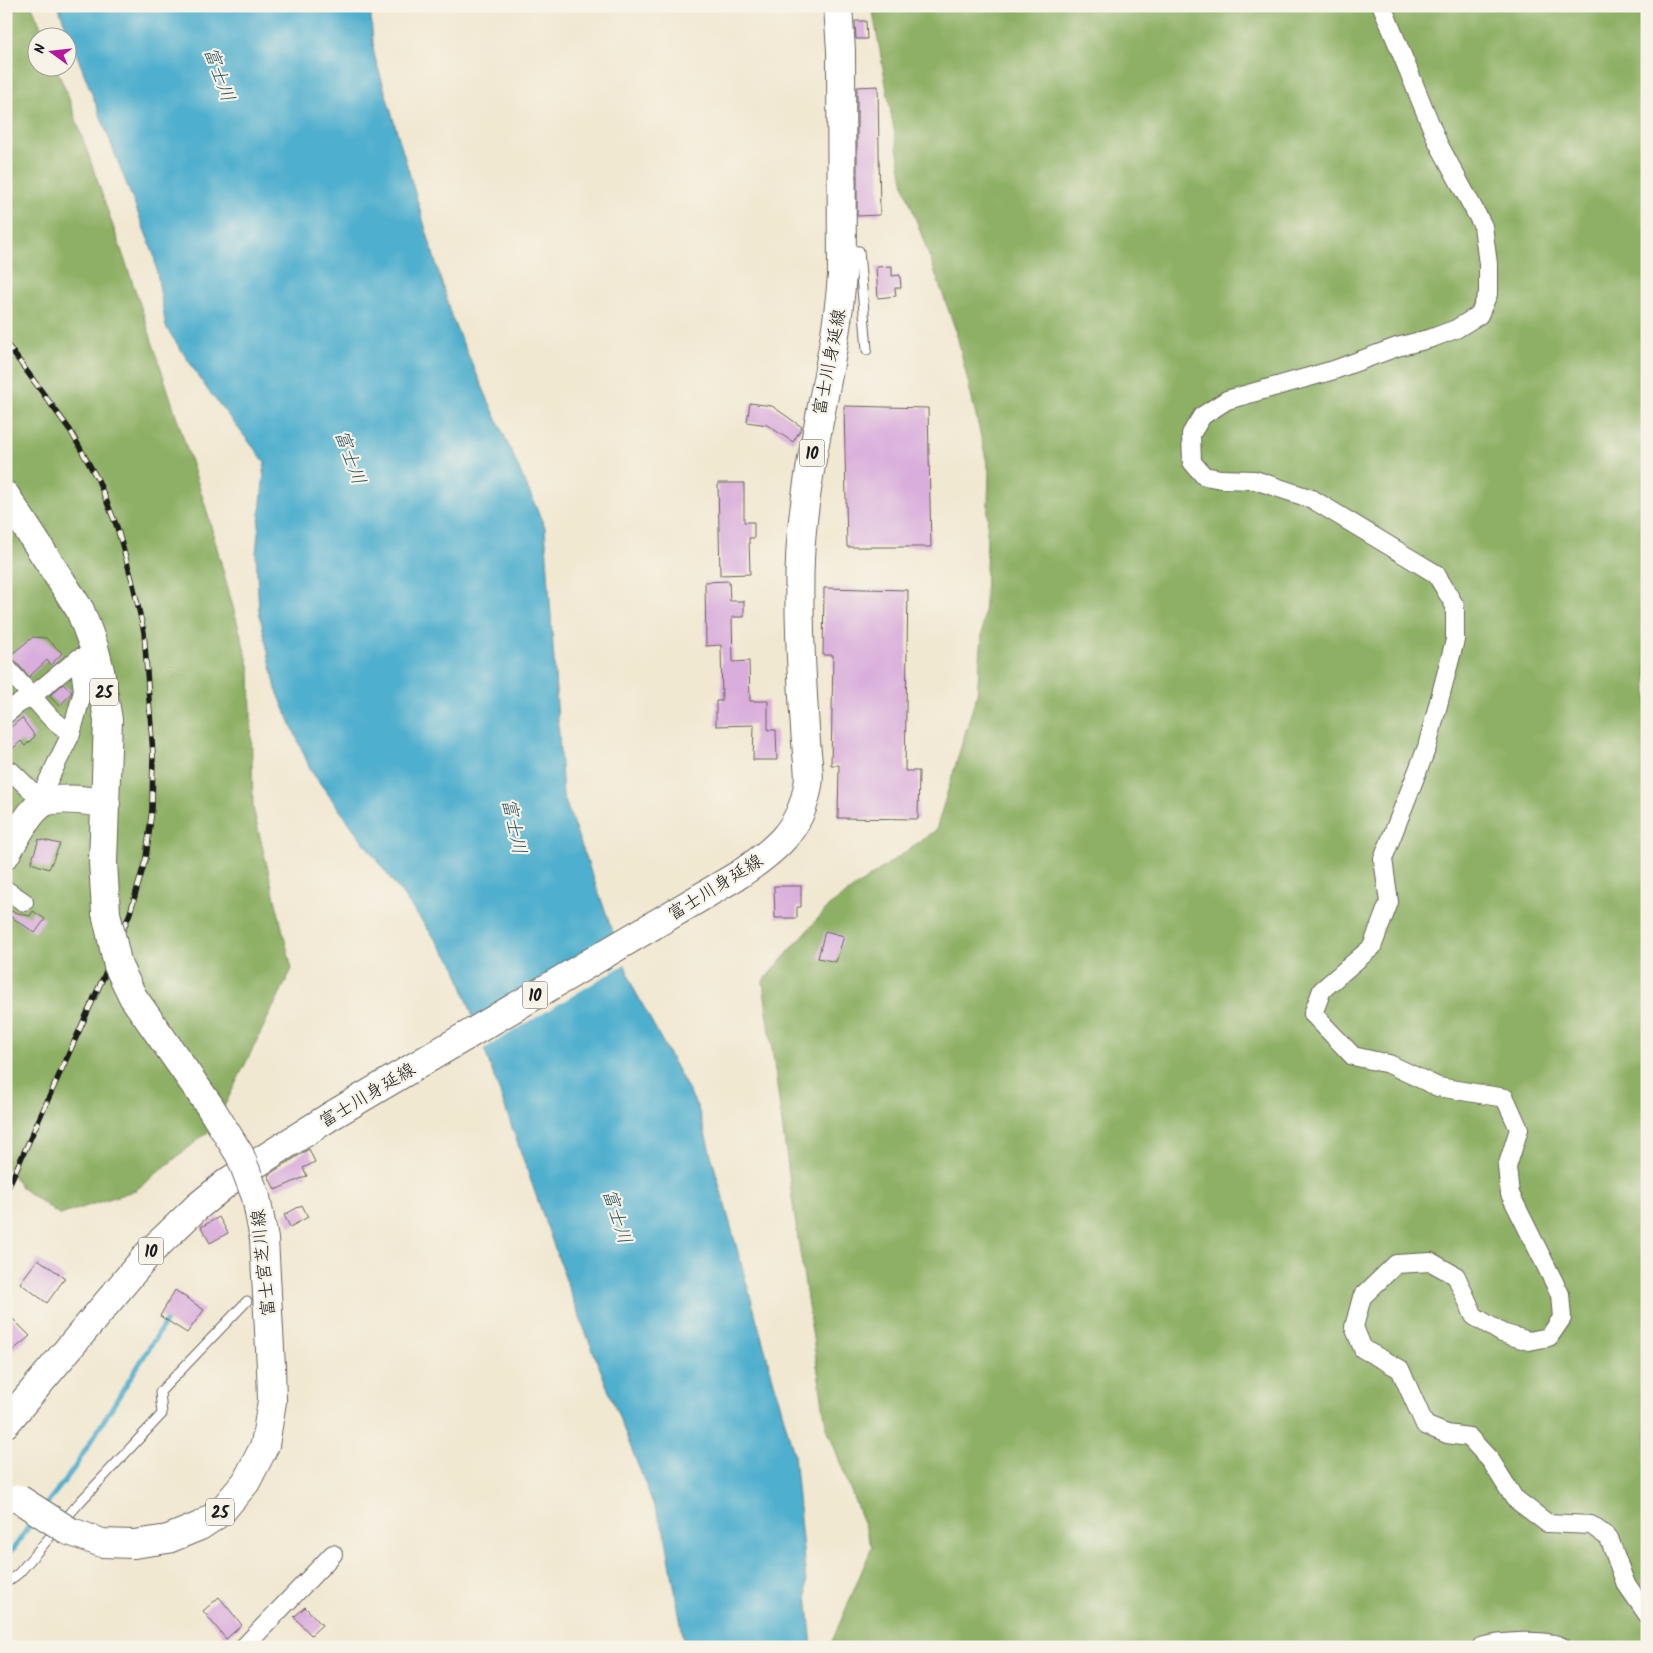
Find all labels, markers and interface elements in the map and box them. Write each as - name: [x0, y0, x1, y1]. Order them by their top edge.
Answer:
- north arrow: [28, 28, 78, 78]
- text: N: [29, 42, 52, 56]
- water label: 富士川: [194, 43, 242, 107]
- street label: 富士川身延線: [806, 307, 855, 418]
- water label: 富士川: [325, 426, 373, 490]
- road number: 10: [800, 439, 824, 466]
- road number: 25: [90, 679, 118, 706]
- water label: 富士川: [492, 795, 534, 857]
- street label: 富士川身延線: [662, 847, 769, 929]
- road number: 10: [522, 982, 548, 1008]
- street label: 富士川身延線: [314, 1056, 422, 1137]
- water label: 富士川: [593, 1185, 639, 1248]
- street label: 富士宮芝川線: [244, 1208, 285, 1318]
- road number: 10: [138, 1238, 164, 1264]
- road number: 25: [206, 1498, 234, 1525]

